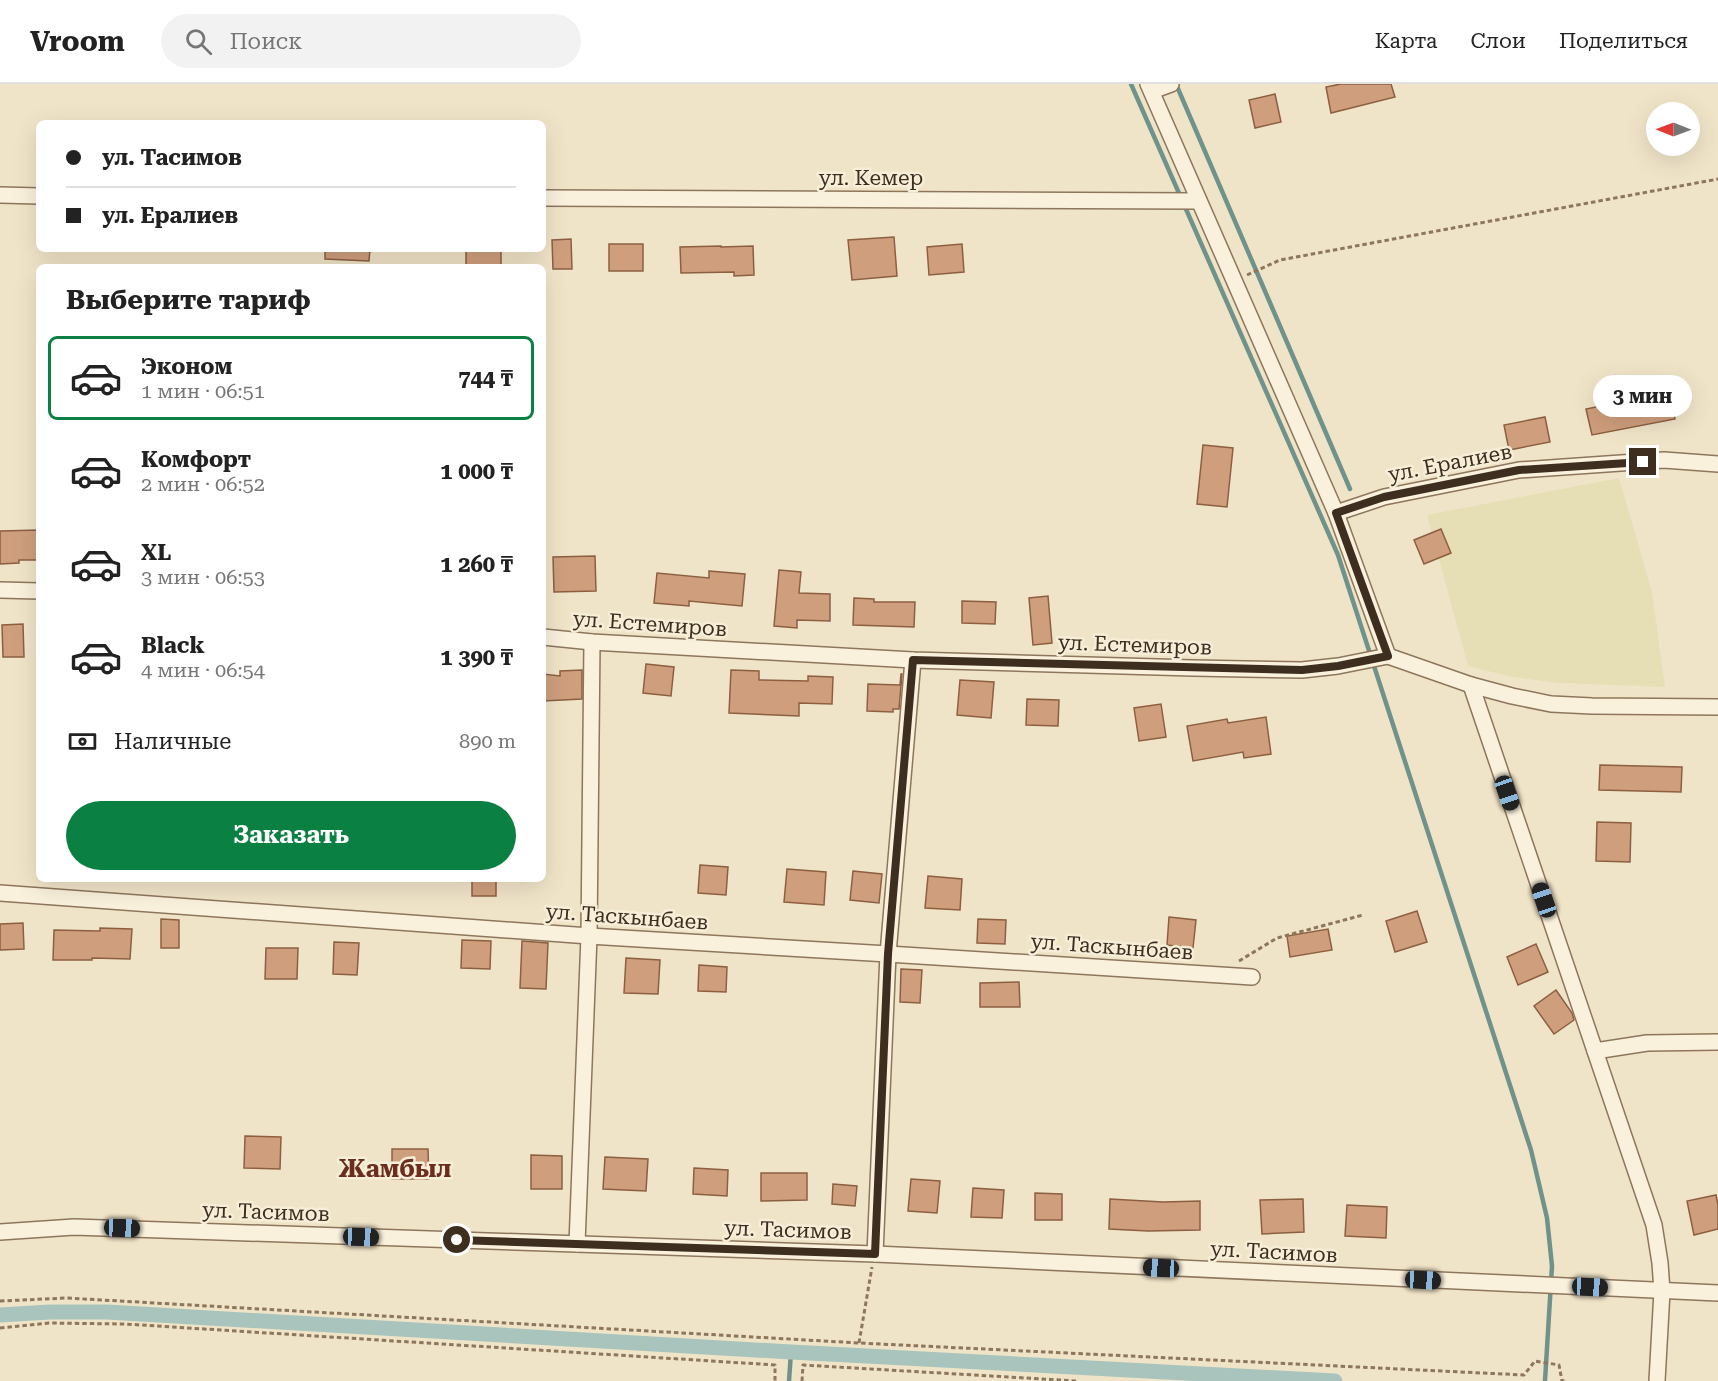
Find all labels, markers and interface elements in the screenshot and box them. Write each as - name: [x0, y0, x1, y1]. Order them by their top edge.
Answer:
- search box: [161, 14, 581, 68]
- text: Vroom: [30, 25, 125, 58]
- icon: search: [182, 25, 215, 58]
- text: Поиск: [230, 29, 302, 54]
- text: Карта: [1375, 29, 1438, 53]
- text: Слои: [1471, 29, 1526, 53]
- text: Поделиться: [1559, 29, 1688, 53]
- north arrow: [1646, 102, 1700, 156]
- map controls: [1646, 102, 1700, 156]
- text: ул. Тасимов: [102, 145, 242, 170]
- street label: ул. Кемер: [819, 166, 923, 190]
- text: ул. Ералиев: [102, 203, 238, 228]
- text: Выберите тариф: [66, 284, 311, 316]
- icon: car: [69, 351, 123, 405]
- text: Эконом: [141, 354, 232, 379]
- text: 744 ₸: [458, 366, 513, 391]
- callout: 3 мин: [1594, 375, 1692, 417]
- text: 1 мин · 06:51: [141, 379, 265, 403]
- text: 3 мин: [1613, 384, 1672, 408]
- street label: ул. Ералиев: [1386, 439, 1514, 487]
- icon: car: [69, 444, 123, 498]
- text: Комфорт: [141, 447, 251, 472]
- route end: [1629, 448, 1656, 475]
- text: 1 000 ₸: [440, 459, 513, 484]
- text: 2 мин · 06:52: [141, 472, 265, 496]
- icon: car: [69, 537, 123, 591]
- text: XL: [141, 540, 171, 565]
- text: 1 260 ₸: [440, 552, 513, 577]
- text: 3 мин · 06:53: [141, 565, 265, 589]
- street label: ул. Естемиров: [572, 607, 728, 641]
- icon: car: [69, 630, 123, 684]
- street label: ул. Естемиров: [1058, 630, 1212, 660]
- text: Black: [141, 633, 205, 658]
- text: 1 390 ₸: [440, 645, 513, 670]
- text: 4 мин · 06:54: [141, 658, 265, 682]
- icon: cash: [66, 725, 99, 758]
- text: Наличные: [114, 729, 231, 754]
- text: 890 m: [459, 729, 516, 753]
- car: [1493, 773, 1521, 813]
- button: Заказать: [66, 801, 516, 870]
- car: [1530, 880, 1558, 920]
- street label: ул. Таскынбаев: [545, 899, 709, 935]
- street label: ул. Таскынбаев: [1030, 929, 1194, 965]
- district label: Жамбыл: [339, 1155, 452, 1183]
- street label: ул. Тасимов: [202, 1198, 330, 1226]
- street label: ул. Тасимов: [724, 1216, 852, 1244]
- car: [104, 1218, 140, 1238]
- route start: [443, 1226, 470, 1253]
- car: [343, 1227, 379, 1247]
- street label: ул. Тасимов: [1210, 1237, 1338, 1267]
- car: [1143, 1258, 1179, 1278]
- car: [1405, 1270, 1441, 1290]
- car: [1572, 1277, 1608, 1297]

